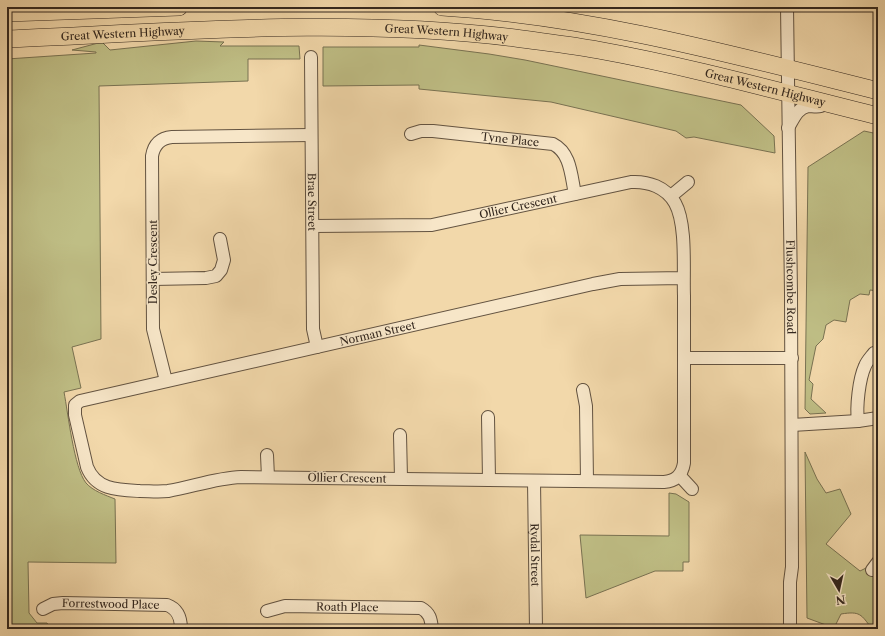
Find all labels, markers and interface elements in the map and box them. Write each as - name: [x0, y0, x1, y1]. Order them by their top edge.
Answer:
- street label: Great Western Highway: [385, 21, 510, 44]
- street label: Great Western Highway: [60, 24, 186, 44]
- street label: Great Western Highway: [703, 66, 828, 110]
- street label: Tyne Place: [480, 129, 540, 149]
- street label: Brae Street: [305, 173, 319, 231]
- street label: Ollier Crescent: [478, 191, 558, 222]
- street label: Desley Crescent: [146, 220, 160, 304]
- street label: Flushcombe Road: [783, 240, 798, 335]
- street label: Norman Street: [338, 318, 417, 349]
- street label: Ollier Crescent: [307, 470, 387, 486]
- street label: Rydal Street: [528, 523, 542, 587]
- north arrow: [819, 570, 859, 610]
- text: N: [834, 592, 846, 608]
- street label: Forrestwood Place: [62, 596, 160, 612]
- street label: Roath Place: [316, 599, 379, 614]

